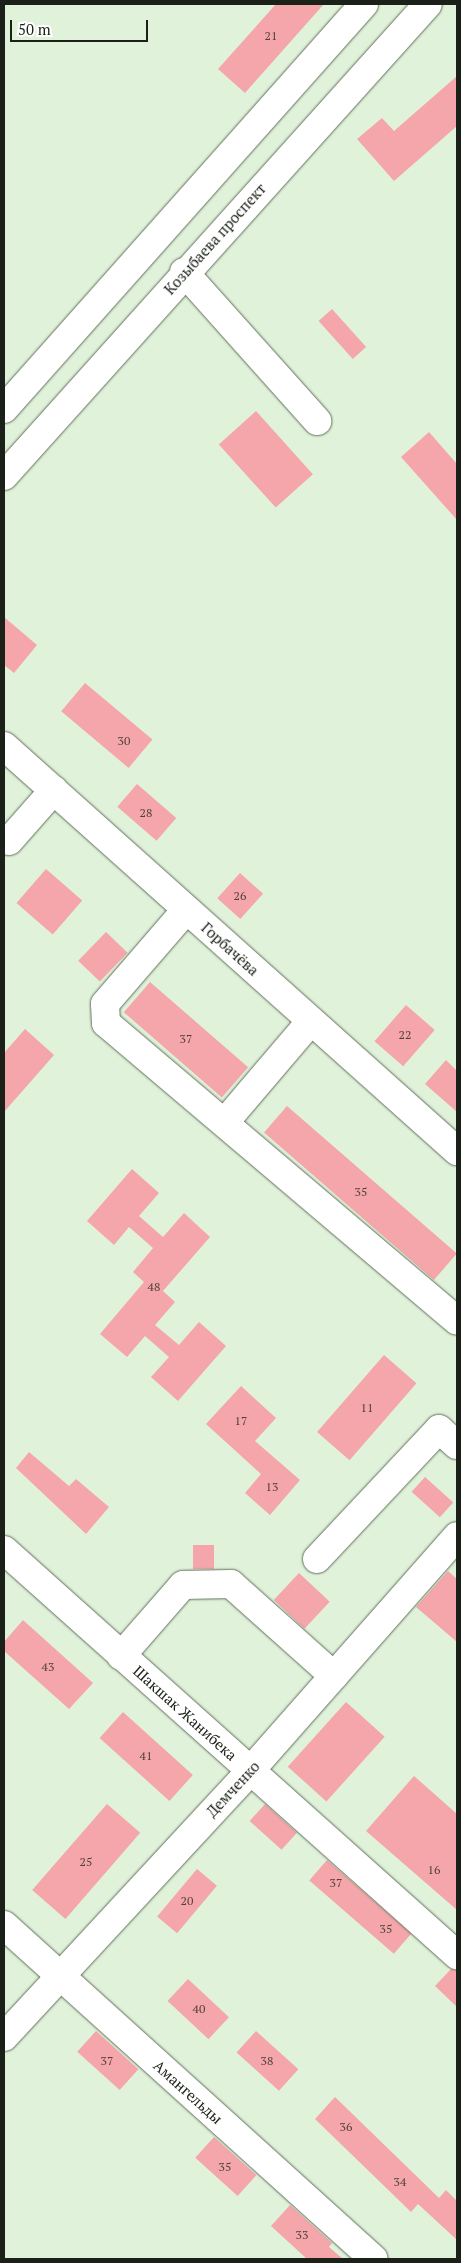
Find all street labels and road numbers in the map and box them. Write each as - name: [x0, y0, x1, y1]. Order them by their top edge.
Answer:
- street label: Козыбаева проспект: [160, 180, 270, 298]
- street label: Горбачёва: [198, 919, 262, 979]
- street label: Шакшак Жанибека: [130, 1662, 240, 1764]
- street label: Демченко: [203, 1757, 263, 1821]
- street label: Амангельды: [150, 2056, 226, 2128]

